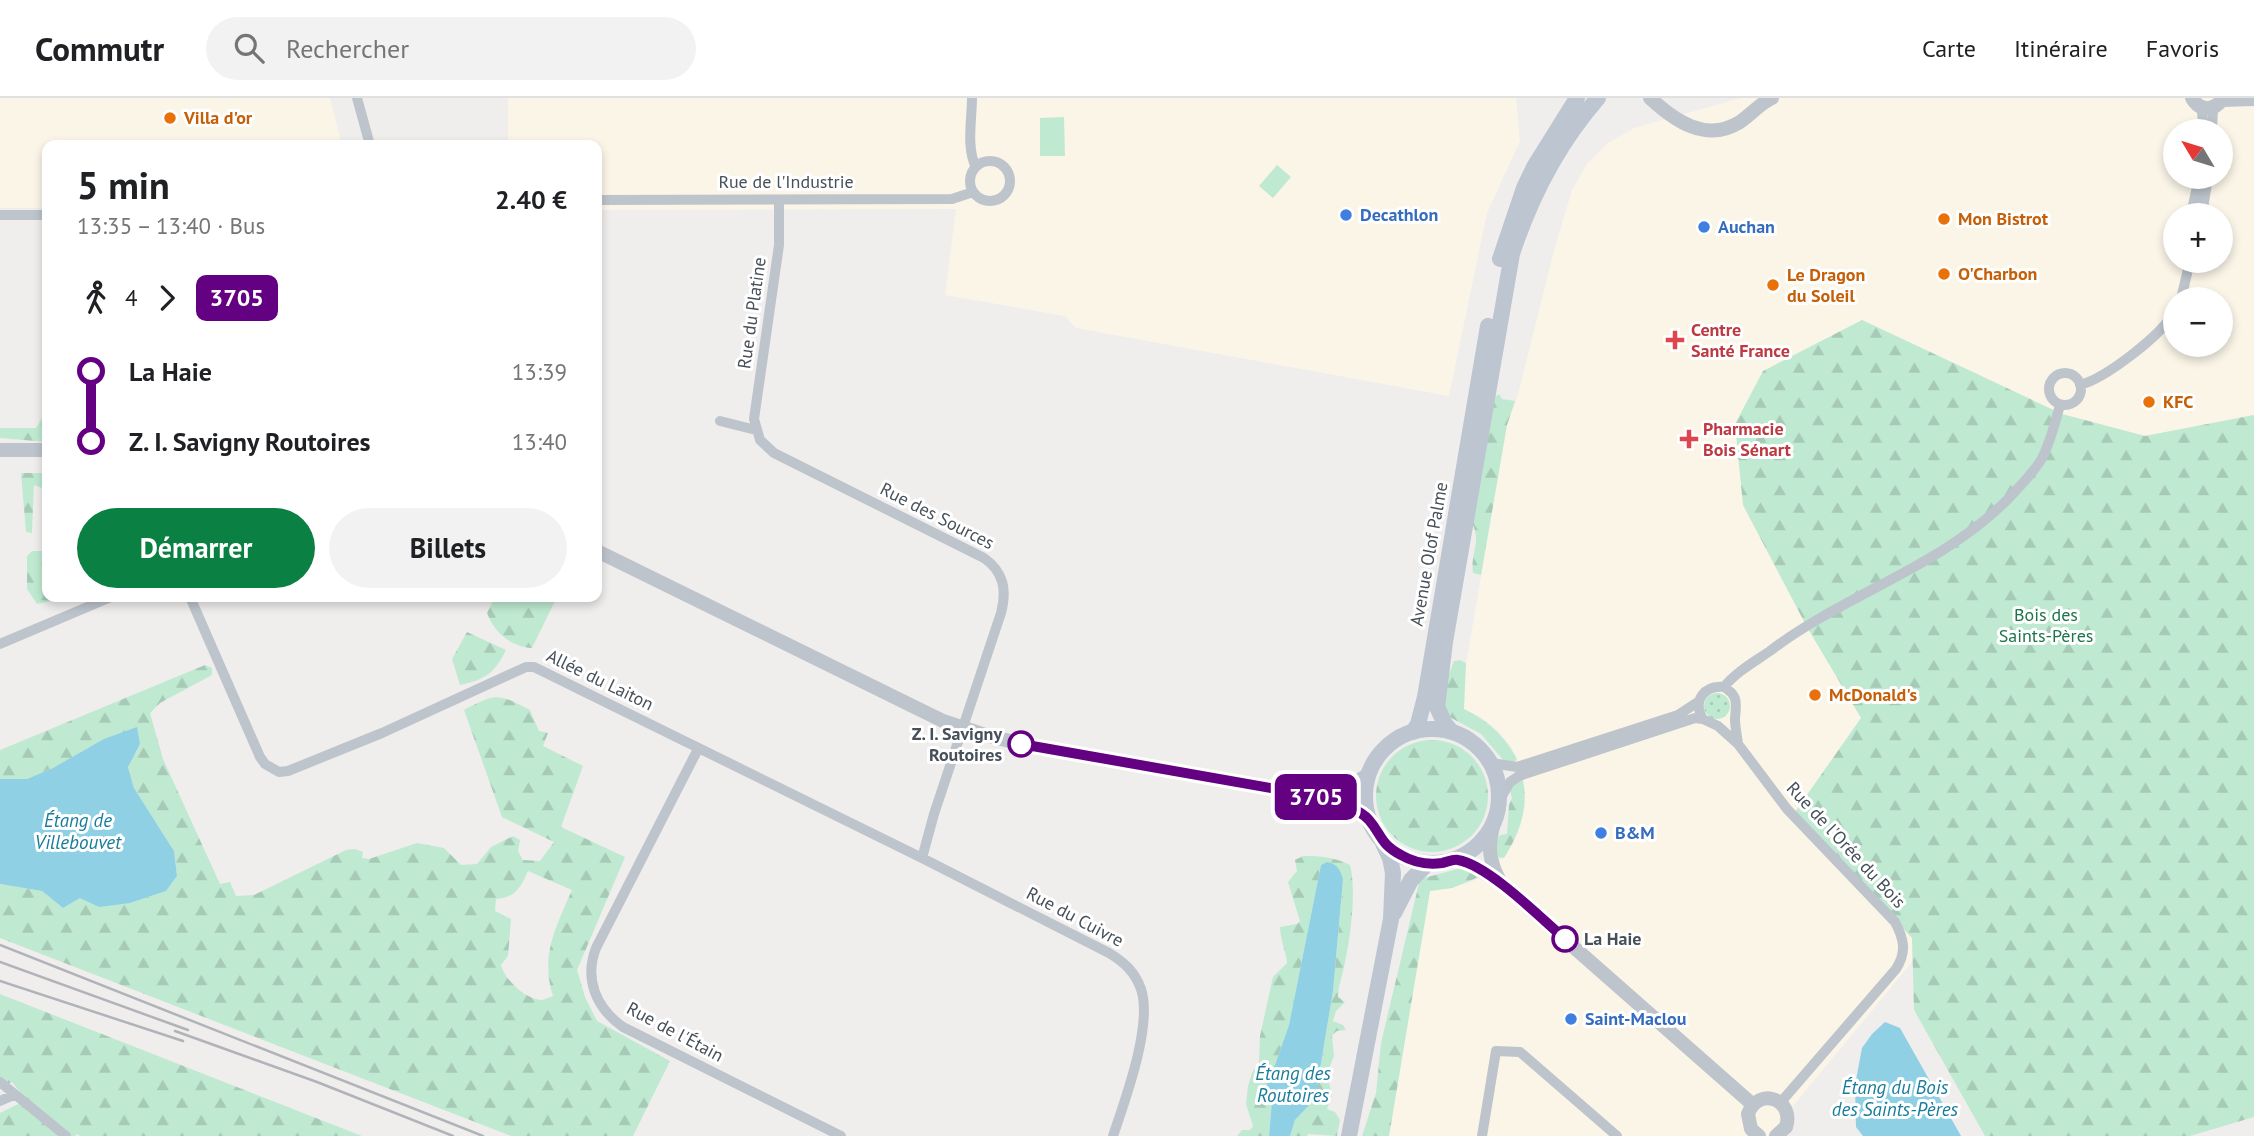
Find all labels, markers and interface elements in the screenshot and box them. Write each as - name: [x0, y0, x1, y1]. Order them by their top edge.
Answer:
- search box: [206, 17, 696, 80]
- text: Commutr: [35, 27, 164, 70]
- icon: search: [230, 29, 268, 67]
- text: Rechercher: [286, 32, 409, 65]
- text: Carte: [1922, 33, 1976, 64]
- text: Itinéraire: [2014, 33, 2108, 64]
- text: Favoris: [2146, 33, 2219, 64]
- place label: Villa d'or: [183, 106, 253, 129]
- marker: Villa d'or: [162, 110, 178, 126]
- north arrow: [2163, 119, 2233, 189]
- map controls: [2163, 119, 2233, 357]
- text: 5 min: [77, 160, 170, 209]
- street label: Rue de l'Industrie: [718, 170, 854, 193]
- text: 2.40 €: [495, 183, 567, 216]
- place label: Decathlon: [1360, 203, 1438, 226]
- button: +: [2163, 203, 2233, 273]
- marker: Decathlon: [1338, 207, 1354, 223]
- place label: Mon Bistrot: [1958, 207, 2049, 230]
- text: 13:35 – 13:40 · Bus: [77, 211, 265, 240]
- marker: Mon Bistrot: [1936, 211, 1952, 227]
- place label: Auchan: [1718, 215, 1775, 238]
- marker: Auchan: [1696, 219, 1712, 235]
- street label: Rue du Platine: [732, 256, 771, 370]
- place label: O'Charbon: [1958, 262, 2037, 285]
- place label: Le Dragon du Soleil: [1787, 263, 1865, 307]
- marker: O'Charbon: [1936, 266, 1952, 282]
- marker: Le Dragon du Soleil: [1765, 277, 1781, 293]
- icon: walk: [77, 279, 115, 317]
- icon: forward: [148, 279, 186, 317]
- text: 3705: [210, 282, 264, 313]
- text: 4: [125, 283, 138, 312]
- button: −: [2163, 287, 2233, 357]
- place label: Centre Santé France: [1691, 318, 1790, 362]
- marker: Centre Santé France: [1665, 330, 1685, 350]
- text: La Haie: [129, 355, 212, 388]
- text: 13:39: [512, 357, 567, 386]
- place label: KFC: [2163, 390, 2193, 413]
- marker: KFC: [2141, 394, 2157, 410]
- place label: Pharmacie Bois Sénart: [1703, 417, 1792, 461]
- text: Z. I. Savigny Routoires: [129, 425, 371, 458]
- text: 13:40: [512, 427, 567, 456]
- marker: Pharmacie Bois Sénart: [1681, 431, 1697, 447]
- street label: Rue des Sources: [876, 477, 998, 554]
- street label: Avenue Olof Palme: [1405, 480, 1453, 628]
- button: Démarrer: [77, 508, 315, 588]
- button: Billets: [329, 508, 567, 588]
- park label: Bois des Saints-Pères: [1999, 603, 2093, 647]
- street label: Allée du Laiton: [543, 644, 657, 715]
- place label: McDonald's: [1829, 683, 1917, 706]
- marker: McDonald's: [1807, 687, 1823, 703]
- place label: Z. I. Savigny Routoires: [912, 722, 1002, 766]
- marker: Z. I. Savigny Routoires: [1008, 731, 1034, 757]
- line badge: 3705: [1267, 774, 1365, 820]
- street label: Rue de l'Orée du Bois: [1782, 777, 1911, 913]
- text: 3705: [1289, 781, 1343, 812]
- water label: Étang de Villebouvet: [35, 808, 122, 854]
- place label: B&M: [1615, 821, 1655, 844]
- marker: B&M: [1593, 825, 1609, 841]
- street label: Rue du Cuivre: [1023, 881, 1128, 952]
- marker: La Haie: [1552, 926, 1578, 952]
- place label: La Haie: [1584, 927, 1641, 950]
- street label: Rue de l'Étain: [623, 996, 728, 1067]
- place label: Saint-Maclou: [1585, 1007, 1686, 1030]
- marker: Saint-Maclou: [1563, 1011, 1579, 1027]
- water label: Étang des Routoires: [1255, 1061, 1331, 1107]
- water label: Étang du Bois des Saints-Pères: [1832, 1075, 1959, 1121]

